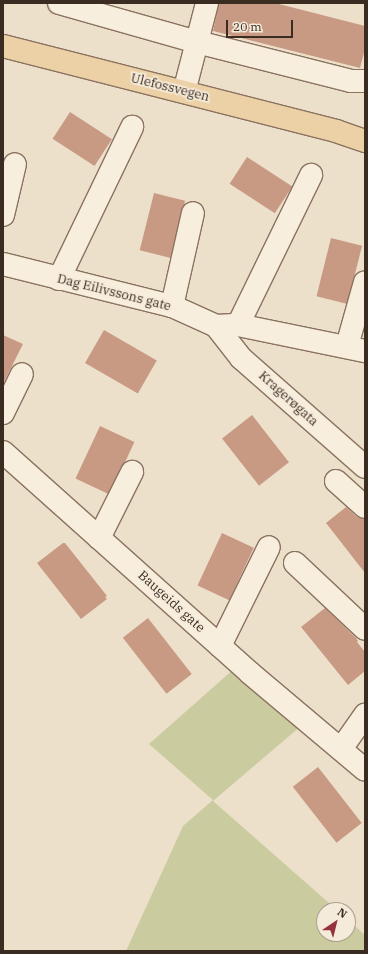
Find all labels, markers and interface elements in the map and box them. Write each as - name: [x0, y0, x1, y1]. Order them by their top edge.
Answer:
- scale bar: [228, 12, 295, 38]
- text: 20 m: [233, 19, 262, 34]
- street label: Ulefossvegen: [129, 71, 211, 105]
- street label: Dag Eilivssons gate: [55, 271, 173, 315]
- street label: Kragerøgata: [255, 368, 321, 430]
- street label: Baugeids gate: [134, 568, 208, 636]
- north arrow: [316, 902, 356, 942]
- text: N: [335, 905, 350, 921]

